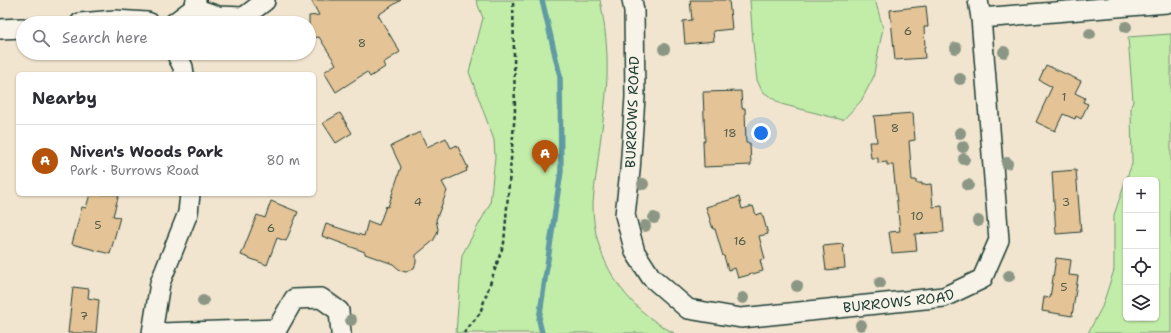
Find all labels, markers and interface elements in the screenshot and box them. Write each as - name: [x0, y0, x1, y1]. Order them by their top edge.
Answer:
- search box: [16, 16, 316, 60]
- house number: 6: [904, 23, 912, 39]
- icon: search: [30, 27, 52, 49]
- text: Search here: [62, 28, 148, 48]
- house number: 8: [358, 35, 366, 51]
- street label: BURROWS ROAD: [621, 56, 643, 168]
- text: Nearby: [32, 87, 97, 109]
- house number: 1: [1061, 89, 1067, 105]
- house number: 8: [891, 120, 899, 136]
- your location: [751, 123, 771, 143]
- house number: 18: [723, 125, 737, 141]
- pin: A: [532, 140, 558, 173]
- text: Niven's Woods Park: [70, 142, 223, 162]
- text: A: [40, 152, 50, 169]
- text: 80 m: [266, 152, 300, 169]
- text: Park · Burrows Road: [70, 162, 199, 179]
- map controls: [1123, 177, 1159, 321]
- button: +: [1123, 177, 1159, 213]
- house number: 4: [414, 194, 422, 210]
- house number: 3: [1062, 194, 1070, 210]
- house number: 10: [910, 208, 924, 224]
- button: −: [1123, 213, 1159, 249]
- house number: 5: [94, 217, 102, 233]
- house number: 6: [267, 220, 275, 236]
- house number: 16: [733, 233, 747, 249]
- button: locate: [1123, 249, 1159, 285]
- house number: 5: [1060, 279, 1068, 295]
- street label: BURROWS ROAD: [842, 284, 957, 316]
- button: layers: [1123, 285, 1159, 321]
- house number: 7: [80, 308, 88, 324]

